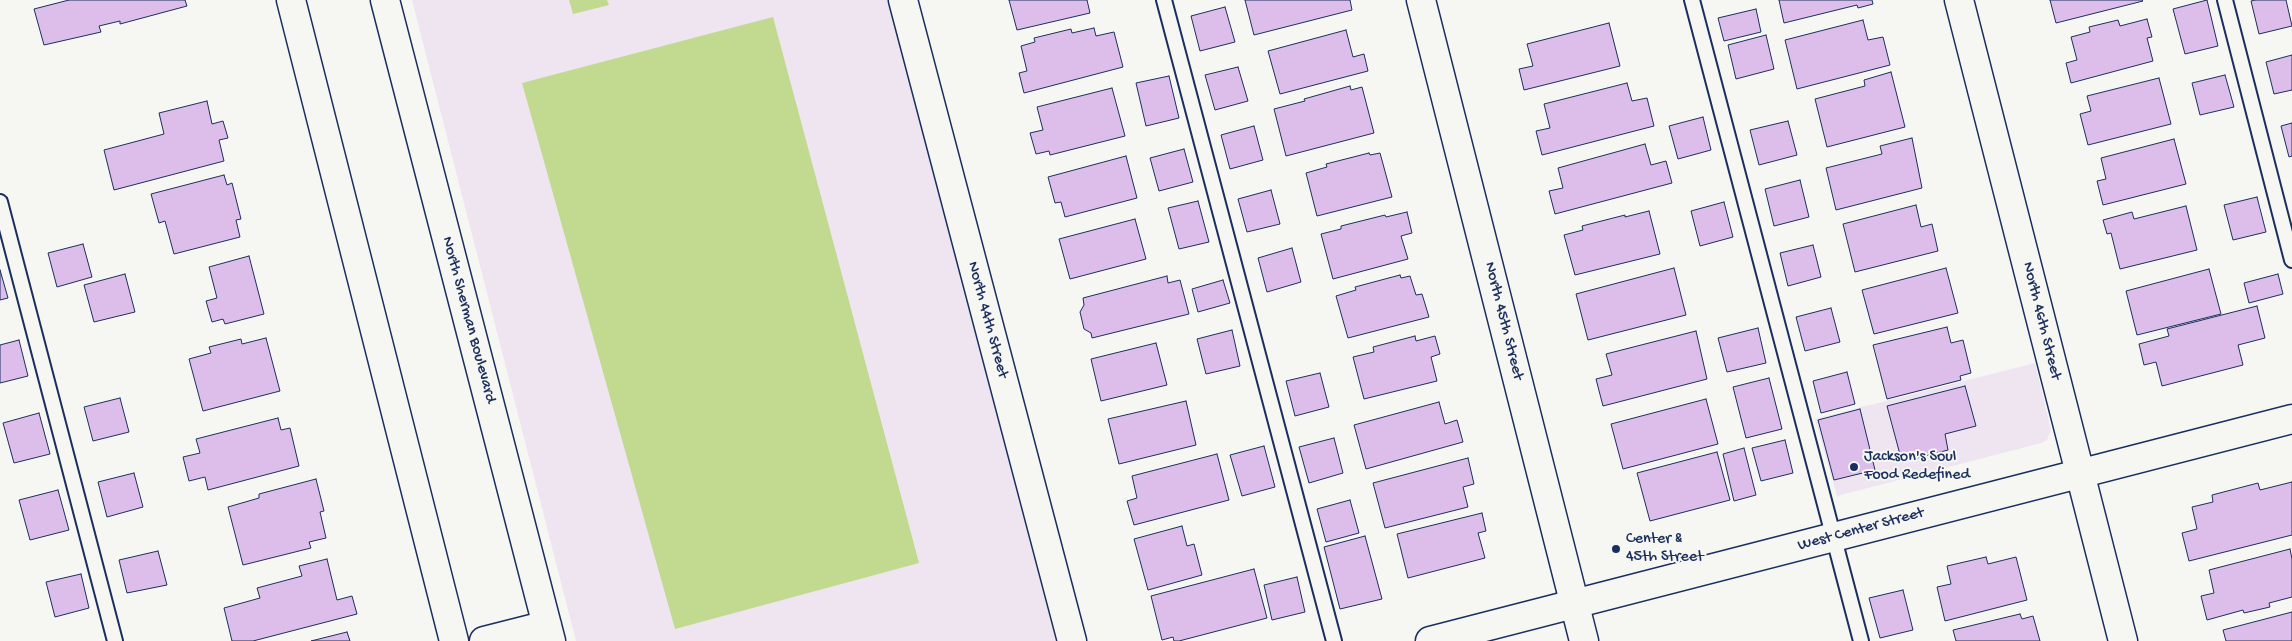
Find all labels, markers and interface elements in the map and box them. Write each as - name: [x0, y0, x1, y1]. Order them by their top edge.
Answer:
- street label: North Sherman Boulevard: [437, 235, 499, 405]
- street label: North 44th Street: [962, 260, 1012, 380]
- street label: North 45th Street: [1479, 260, 1527, 382]
- street label: North 46th Street: [2017, 260, 2065, 382]
- place label: Jackson's Soul Food Redefined: [1864, 448, 1970, 486]
- marker: Jackson's Soul Food Redefined: [1848, 461, 1860, 473]
- street label: West Center Street: [1796, 504, 1926, 556]
- place label: Center & 45th Street: [1626, 530, 1704, 568]
- marker: Center & 45th Street: [1610, 543, 1622, 555]

